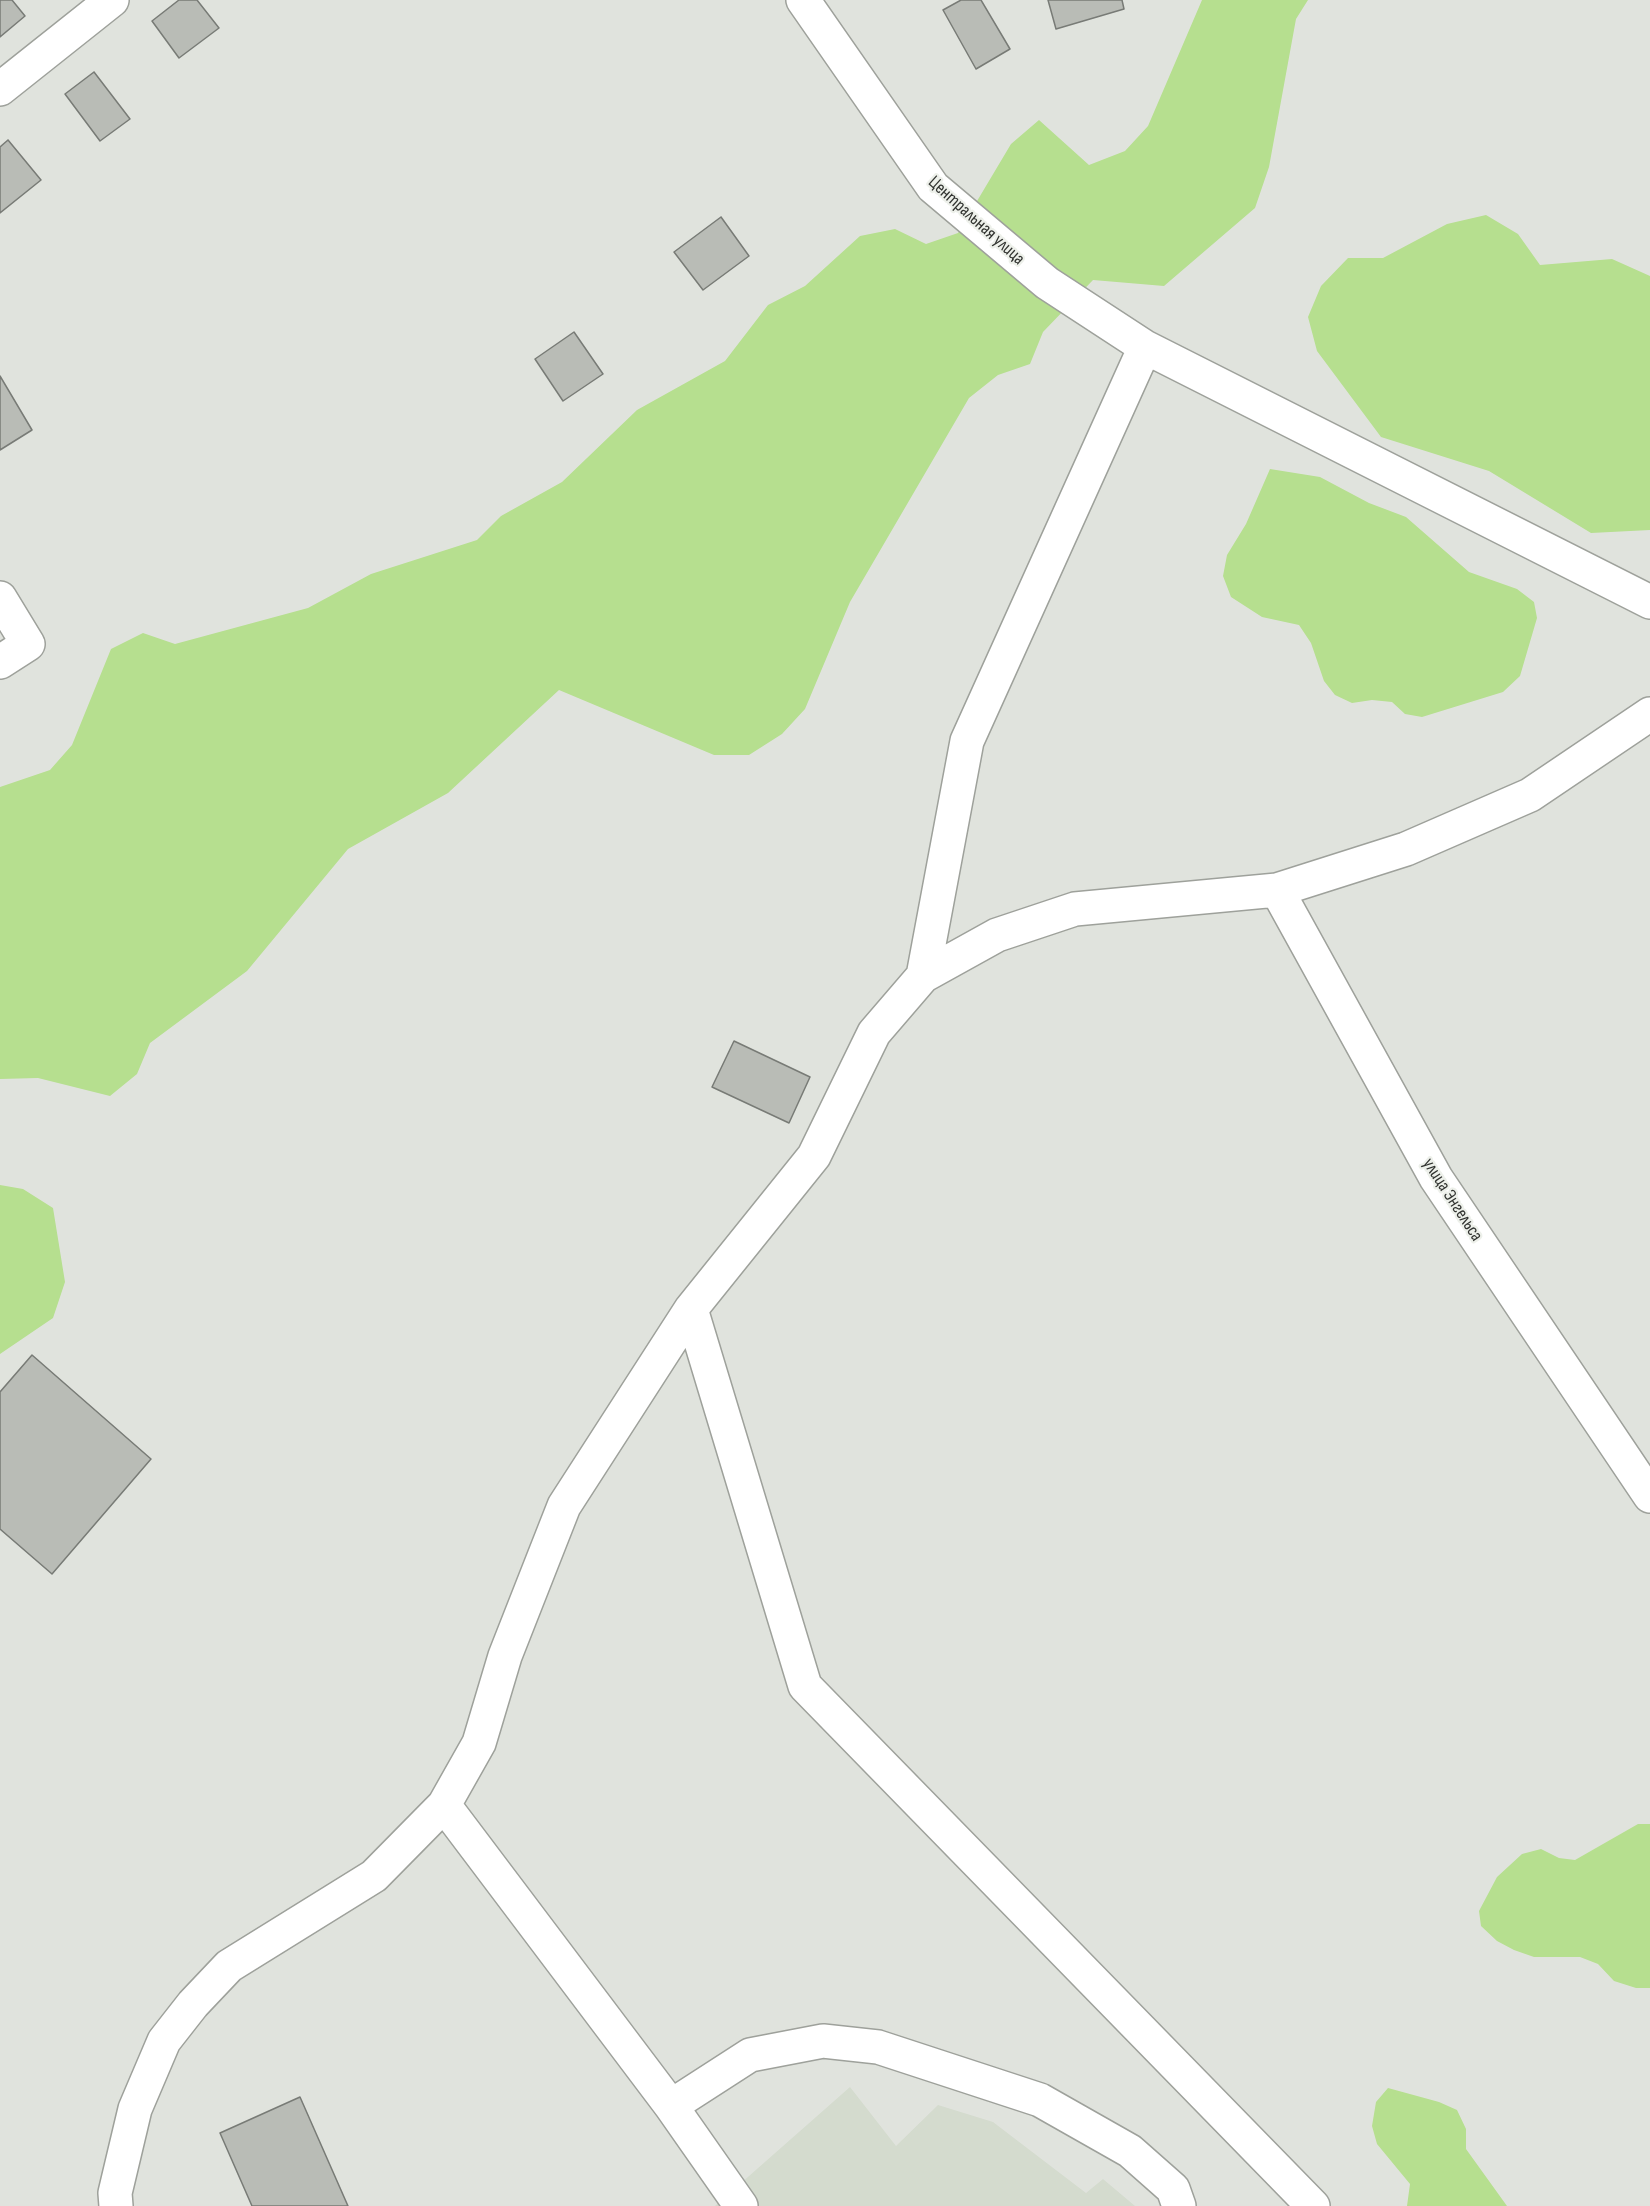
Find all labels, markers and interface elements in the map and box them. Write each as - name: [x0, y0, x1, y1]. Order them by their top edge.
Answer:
- street label: Центральная улица: [923, 172, 1029, 270]
- street label: улица Энгельса: [1417, 1154, 1487, 1246]

